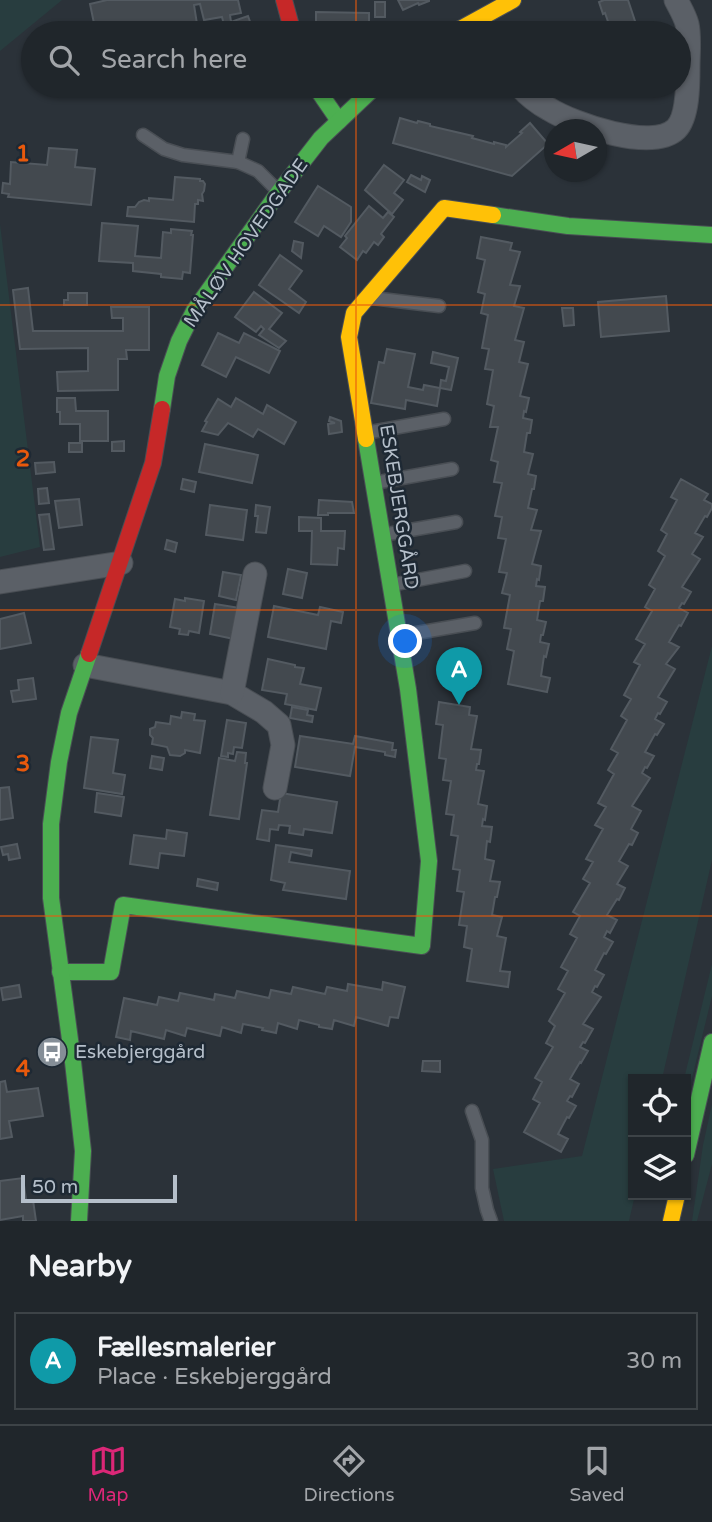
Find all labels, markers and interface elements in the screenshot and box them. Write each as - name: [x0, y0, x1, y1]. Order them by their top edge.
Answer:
- search box: [21, 21, 691, 98]
- icon: search: [45, 41, 83, 79]
- text: Search here: [101, 44, 247, 75]
- north arrow: [544, 119, 607, 182]
- text: 1: [16, 140, 30, 168]
- street label: MÅLØV HOVEDGADE: [179, 154, 313, 332]
- street label: ESKEBJERGGÅRD: [375, 423, 424, 591]
- text: 2: [16, 445, 30, 473]
- your location: [388, 624, 422, 658]
- pin: A: [436, 647, 482, 705]
- text: 3: [16, 750, 30, 778]
- bus stop icon: Eskebjerggård: [35, 1035, 69, 1069]
- place label: Eskebjerggård: [75, 1041, 205, 1063]
- text: 4: [16, 1055, 31, 1083]
- map controls: [628, 1074, 691, 1200]
- button: locate: [628, 1074, 691, 1137]
- button: layers: [628, 1137, 691, 1200]
- scale bar: [21, 1172, 177, 1204]
- text: 50 m: [32, 1176, 78, 1198]
- text: Nearby: [28, 1248, 132, 1285]
- text: Fællesmalerier: [97, 1332, 275, 1363]
- text: A: [44, 1347, 62, 1375]
- text: 30 m: [626, 1347, 682, 1375]
- text: Place · Eskebjerggård: [97, 1363, 332, 1391]
- tab: Map: [88, 1442, 129, 1506]
- tab: Directions: [304, 1442, 395, 1506]
- tab: Saved: [570, 1442, 624, 1506]

